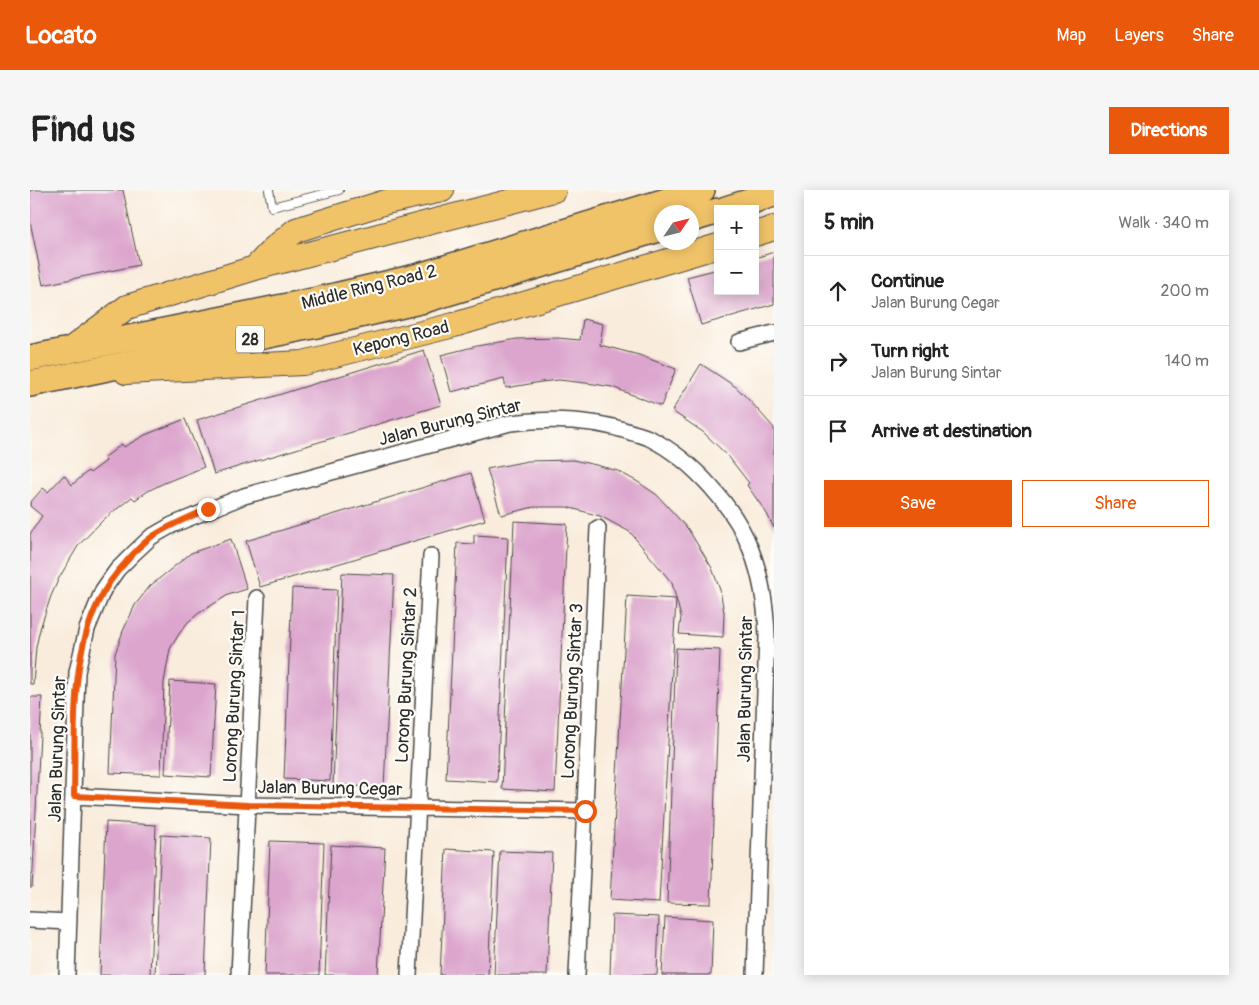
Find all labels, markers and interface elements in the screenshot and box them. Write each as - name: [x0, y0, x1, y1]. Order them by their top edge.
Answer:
- text: Locato: [25, 21, 97, 50]
- text: Map: [1057, 24, 1086, 47]
- text: Layers: [1114, 24, 1164, 47]
- text: Share: [1192, 24, 1234, 47]
- button: Directions: [1109, 107, 1229, 154]
- text: Find us: [30, 108, 135, 152]
- north arrow: [654, 205, 699, 250]
- map controls: [714, 205, 759, 295]
- button: +: [714, 205, 759, 250]
- text: 5 min: [824, 209, 874, 236]
- text: Walk · 340 m: [1118, 213, 1209, 233]
- button: −: [714, 250, 759, 295]
- street label: Middle Ring Road 2: [299, 260, 439, 315]
- text: Continue: [871, 269, 944, 293]
- icon: ahead: [824, 277, 852, 305]
- text: 200 m: [1161, 281, 1209, 301]
- text: Jalan Burung Cegar: [871, 293, 1000, 313]
- street label: Kepong Road: [351, 315, 452, 362]
- road number: 28: [236, 326, 264, 352]
- text: Turn right: [871, 339, 949, 363]
- icon: right: [824, 347, 852, 375]
- text: 140 m: [1165, 351, 1209, 371]
- text: Jalan Burung Sintar: [871, 363, 1001, 383]
- street label: Jalan Burung Sintar: [376, 393, 525, 451]
- icon: arrive: [824, 417, 852, 445]
- text: Arrive at destination: [871, 419, 1032, 443]
- button: Save: [824, 480, 1012, 527]
- button: Share: [1022, 480, 1209, 527]
- route end: [197, 498, 220, 521]
- street label: Lorong Burung Sintar 2: [390, 587, 423, 763]
- street label: Lorong Burung Sintar 3: [556, 603, 589, 779]
- street label: Lorong Burung Sintar 1: [218, 609, 251, 783]
- street label: Jalan Burung Sintar: [733, 615, 758, 763]
- street label: Jalan Burung Sintar: [43, 675, 72, 823]
- street label: Jalan Burung Cegar: [257, 776, 403, 801]
- route start: [574, 800, 597, 823]

